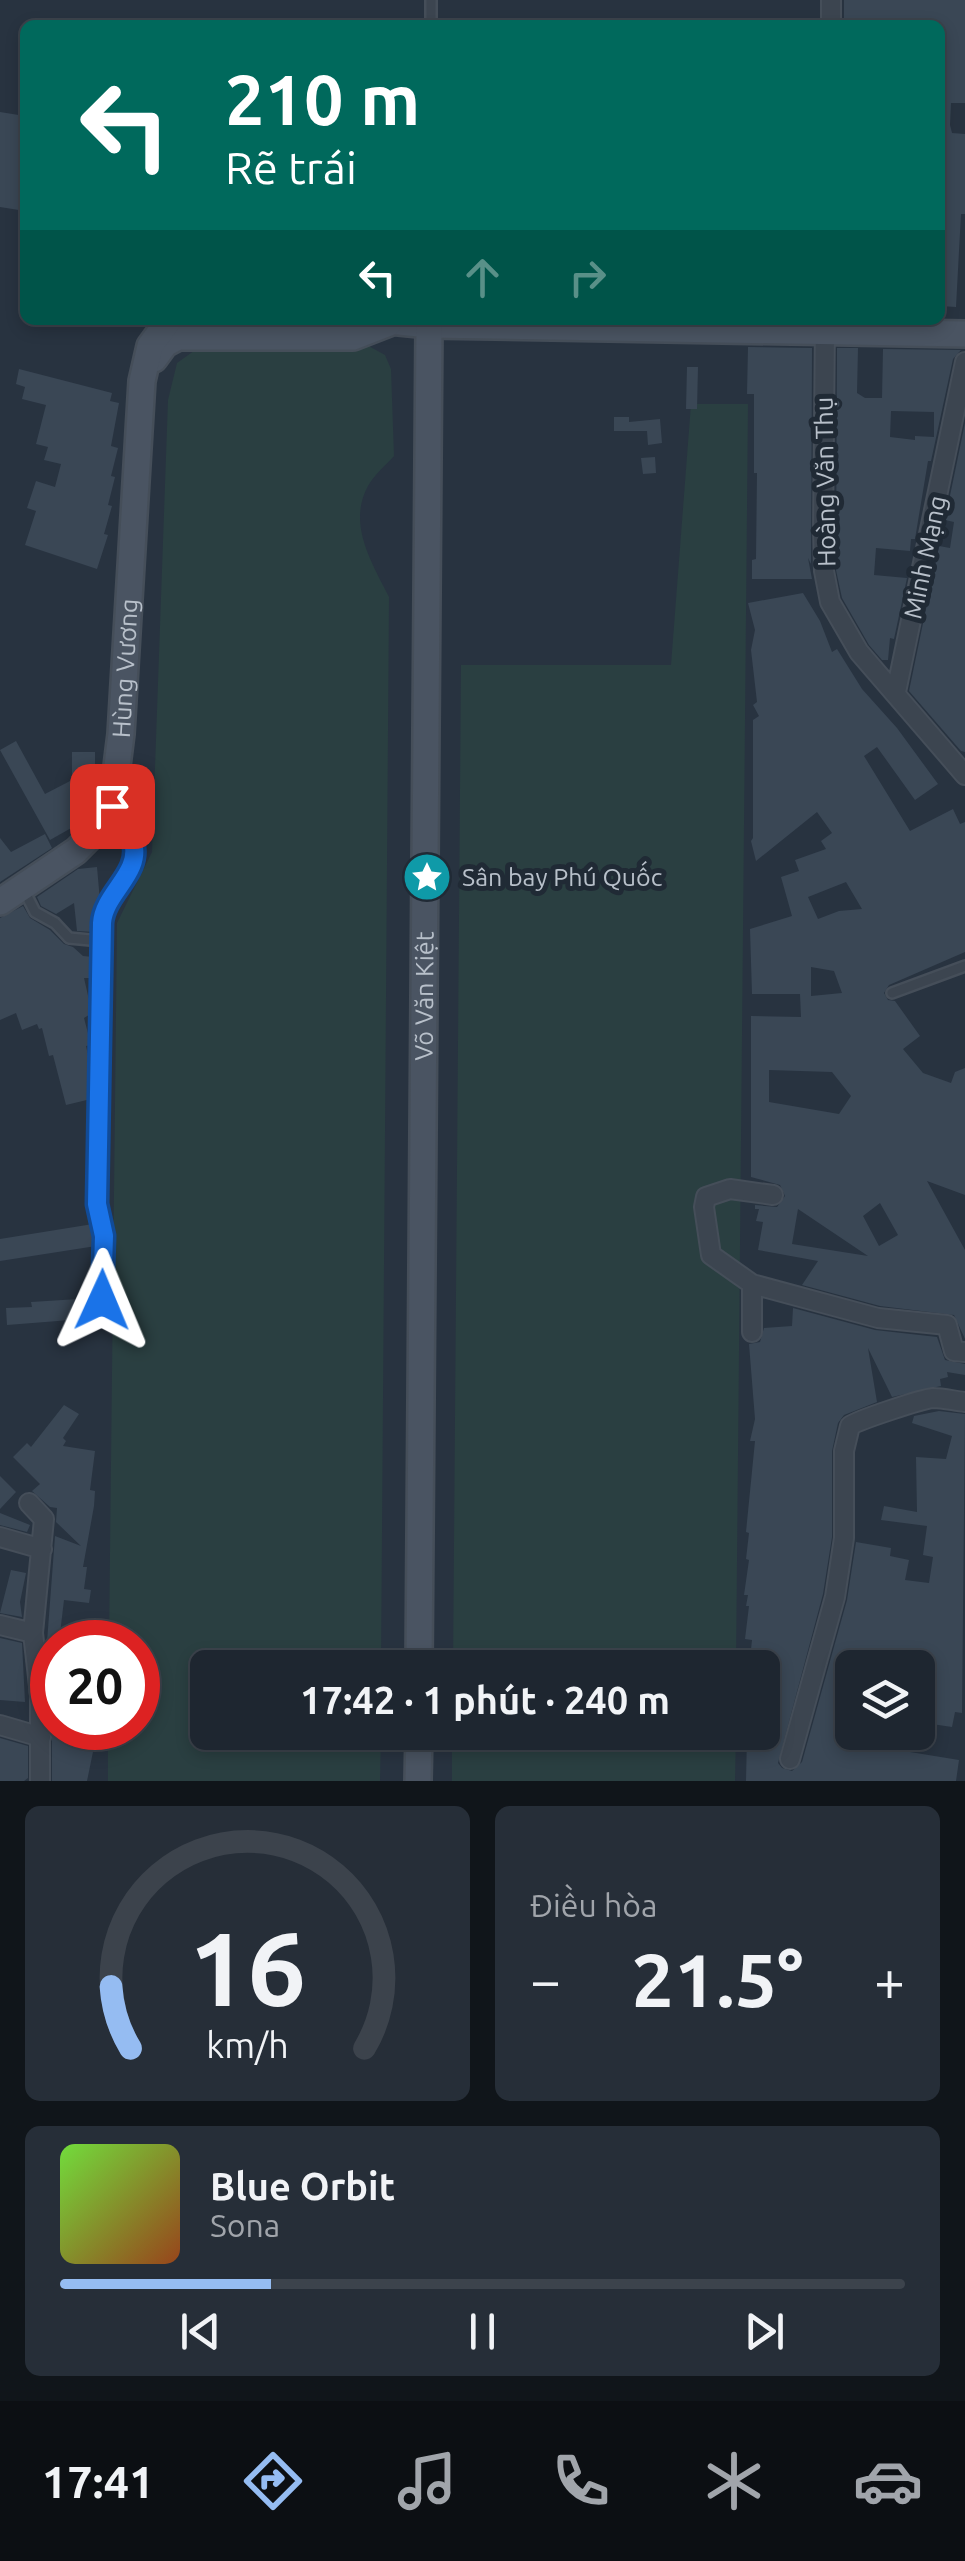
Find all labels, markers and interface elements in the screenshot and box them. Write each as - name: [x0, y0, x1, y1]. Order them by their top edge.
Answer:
- icon: left: [60, 60, 190, 190]
- text: 210 m: [225, 60, 420, 138]
- text: Rẽ trái: [225, 142, 357, 193]
- icon: left: [350, 250, 405, 305]
- icon: ahead: [455, 250, 510, 305]
- icon: right: [560, 250, 615, 305]
- street label: Hoàng Văn Thụ: [810, 397, 840, 567]
- street label: Minh Mạng: [898, 493, 952, 621]
- street label: Hùng Vương: [107, 598, 143, 739]
- pin: [70, 764, 155, 849]
- icon: arrive: [85, 779, 140, 834]
- place icon: Sân bay Phú Quốc: [401, 851, 453, 903]
- place label: Sân bay Phú Quốc: [462, 860, 663, 891]
- street label: Võ Văn Kiệt: [410, 931, 438, 1061]
- position arrow: [50, 1248, 154, 1352]
- speed limit sign: 20: [30, 1620, 160, 1750]
- map controls: [835, 1650, 935, 1750]
- button: layers: [835, 1650, 935, 1750]
- text: 17:42 · 1 phút · 240 m: [300, 1679, 670, 1721]
- text: Điều hòa: [530, 1887, 658, 1923]
- text: 16: [189, 1909, 306, 2026]
- text: 21.5°: [632, 1937, 803, 2021]
- text: −: [530, 1949, 561, 2010]
- text: +: [874, 1949, 905, 2010]
- text: km/h: [206, 2025, 289, 2065]
- text: Blue Orbit: [210, 2165, 395, 2207]
- text: Sona: [210, 2207, 280, 2243]
- icon: previous: [173, 2304, 228, 2359]
- icon: pause: [455, 2304, 510, 2359]
- icon: next: [737, 2304, 792, 2359]
- icon: directions: [238, 2446, 308, 2516]
- icon: music: [392, 2446, 462, 2516]
- icon: phone: [546, 2446, 616, 2516]
- icon: climate: [699, 2446, 769, 2516]
- icon: car: [853, 2446, 923, 2516]
- text: 17:41: [42, 2456, 154, 2507]

